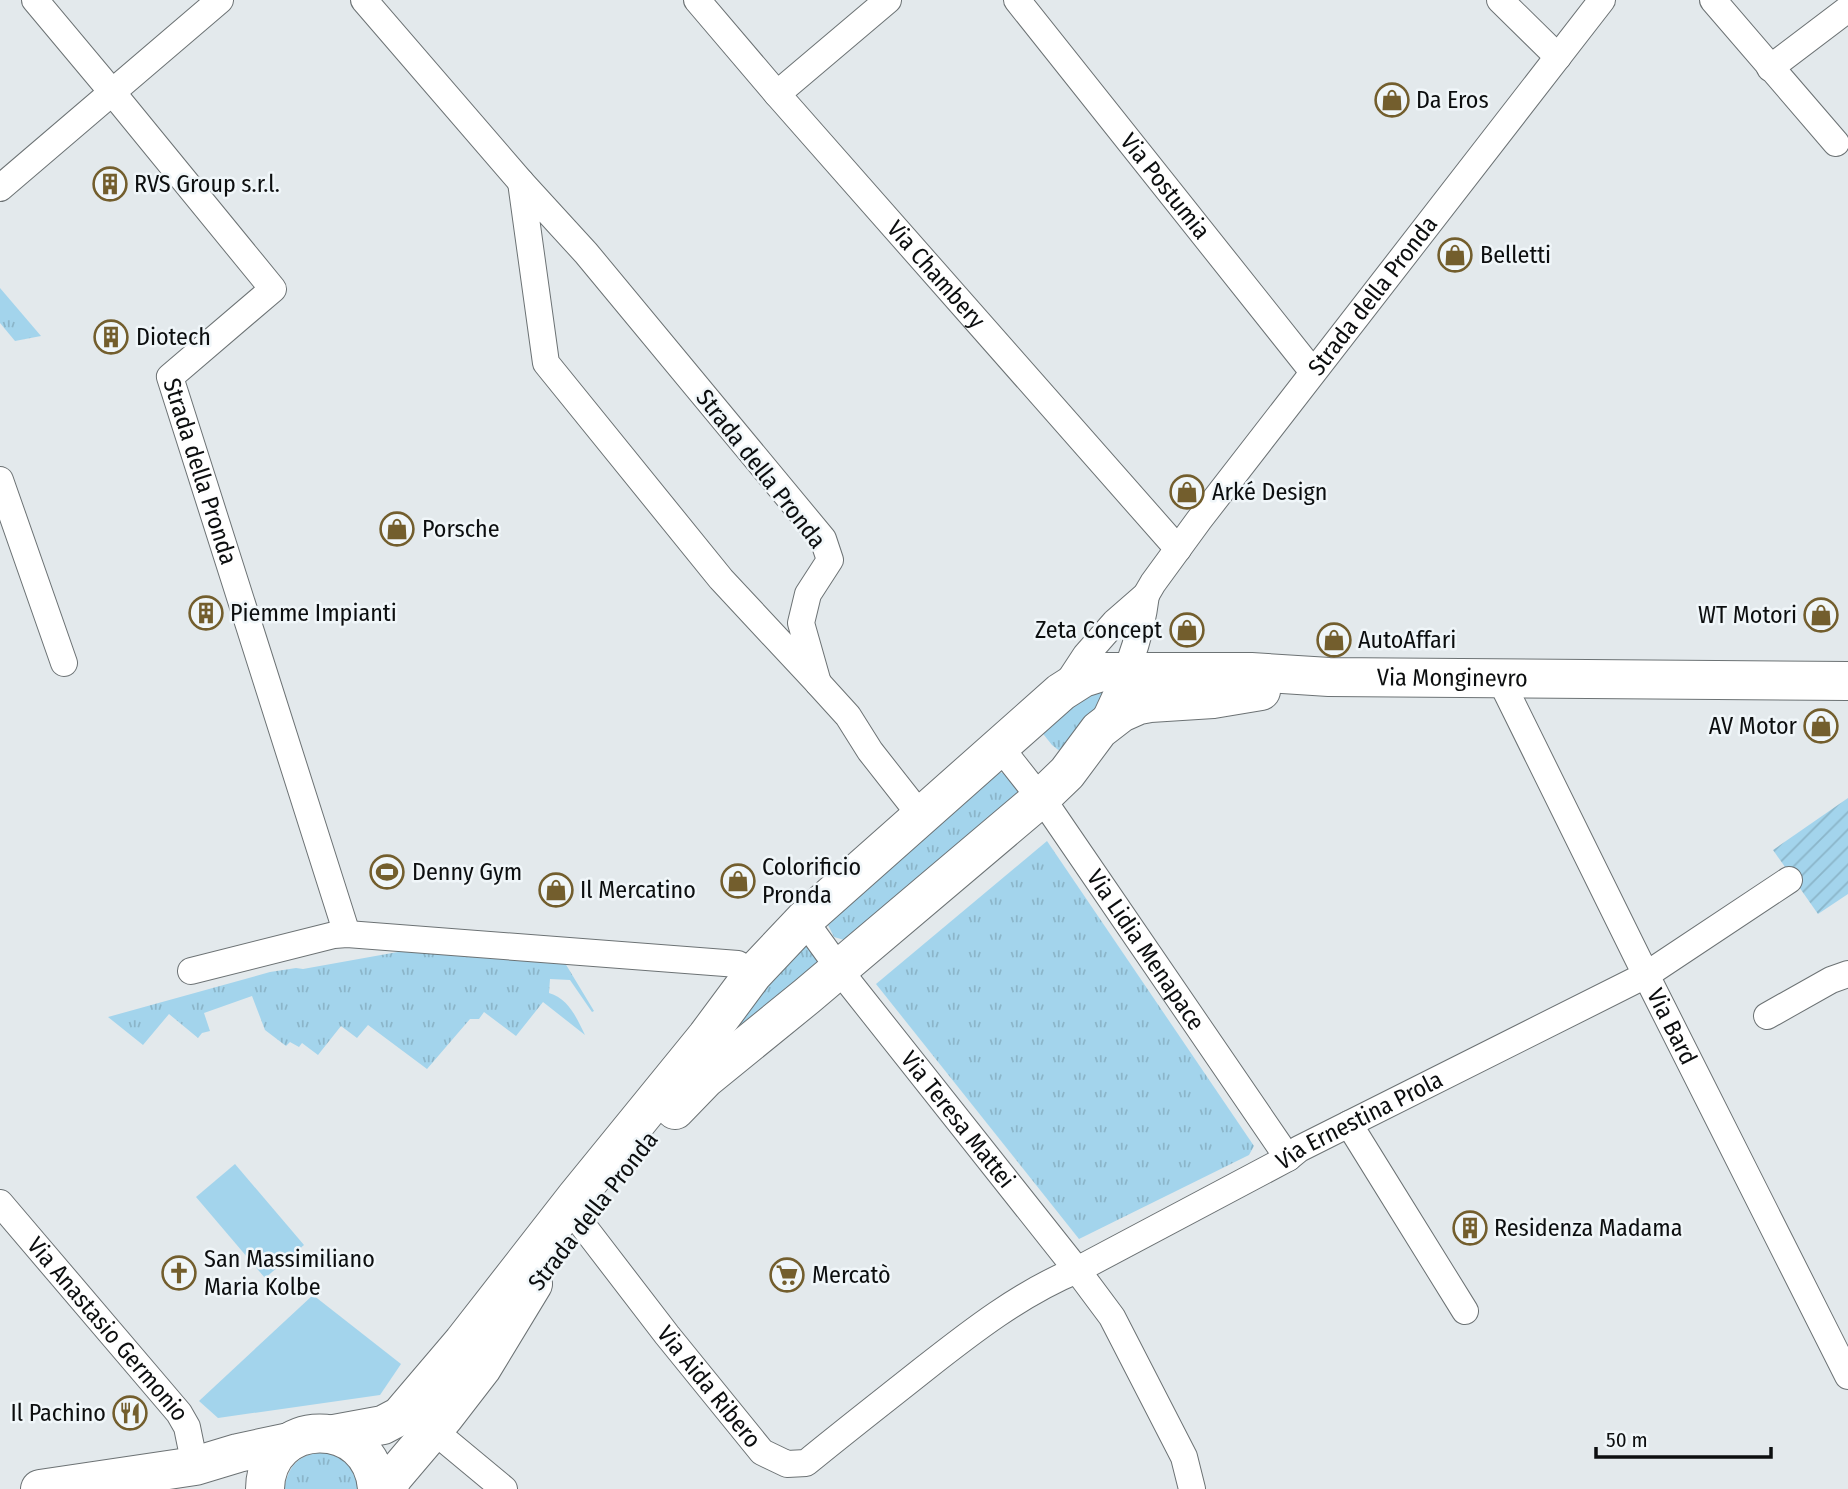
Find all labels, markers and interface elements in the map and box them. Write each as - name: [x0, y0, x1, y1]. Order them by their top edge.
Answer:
- shop icon: Da Eros: [1373, 81, 1411, 119]
- place label: Da Eros: [1416, 86, 1489, 114]
- street label: Via Postumia: [1115, 128, 1216, 245]
- building icon: RVS Group s.r.l.: [91, 165, 129, 203]
- place label: RVS Group s.r.l.: [134, 170, 280, 198]
- street label: Strada della Pronda: [1302, 210, 1443, 381]
- street label: Via Chambery: [881, 215, 991, 334]
- shop icon: Belletti: [1436, 236, 1474, 274]
- place label: Belletti: [1480, 241, 1551, 269]
- building icon: Diotech: [92, 318, 130, 356]
- place label: Diotech: [136, 323, 211, 351]
- street label: Strada della Pronda: [157, 375, 243, 568]
- street label: Strada della Pronda: [690, 384, 832, 554]
- shop icon: Arké Design: [1168, 473, 1206, 511]
- place label: Arké Design: [1212, 478, 1328, 506]
- shop icon: Porsche: [378, 510, 416, 548]
- place label: Porsche: [422, 515, 500, 543]
- building icon: Piemme Impianti: [187, 594, 225, 632]
- shop icon: WT Motori: [1802, 596, 1840, 634]
- place label: Piemme Impianti: [230, 599, 397, 627]
- place label: WT Motori: [1698, 601, 1797, 629]
- shop icon: Zeta Concept: [1168, 611, 1206, 649]
- place label: Zeta Concept: [1035, 616, 1162, 644]
- shop icon: AutoAffari: [1315, 621, 1353, 659]
- place label: AutoAffari: [1358, 626, 1456, 654]
- street label: Via Monginevro: [1377, 663, 1528, 693]
- shop icon: AV Motor: [1802, 707, 1840, 745]
- place label: AV Motor: [1709, 712, 1798, 740]
- sports icon: Denny Gym: [368, 853, 406, 891]
- place label: Colorificio Pronda: [762, 853, 861, 909]
- place label: Denny Gym: [412, 858, 522, 886]
- shop icon: Colorificio Pronda: [719, 862, 757, 900]
- street label: Via Lidia Menapace: [1081, 864, 1210, 1036]
- shop icon: Il Mercatino: [537, 871, 575, 909]
- place label: Il Mercatino: [580, 876, 696, 904]
- street label: Via Bard: [1641, 984, 1703, 1069]
- street label: Via Teresa Mattei: [895, 1046, 1020, 1194]
- street label: Via Ernestina Prola: [1271, 1065, 1447, 1176]
- street label: Strada della Pronda: [522, 1126, 664, 1296]
- building icon: Residenza Madama: [1451, 1209, 1489, 1247]
- place label: Residenza Madama: [1494, 1214, 1683, 1242]
- street label: Via Anastasio Germonio: [21, 1232, 194, 1426]
- place label: San Massimiliano Maria Kolbe: [204, 1245, 375, 1301]
- church icon: San Massimiliano Maria Kolbe: [160, 1254, 198, 1292]
- supermarket icon: Mercatò: [768, 1256, 806, 1294]
- place label: Mercatò: [812, 1261, 891, 1289]
- street label: Via Aida Ribero: [651, 1320, 767, 1453]
- restaurant icon: Il Pachino: [111, 1394, 149, 1432]
- place label: Il Pachino: [10, 1399, 106, 1427]
- scale bar: [1596, 1416, 1771, 1460]
- text: 50 m: [1606, 1427, 1648, 1453]

